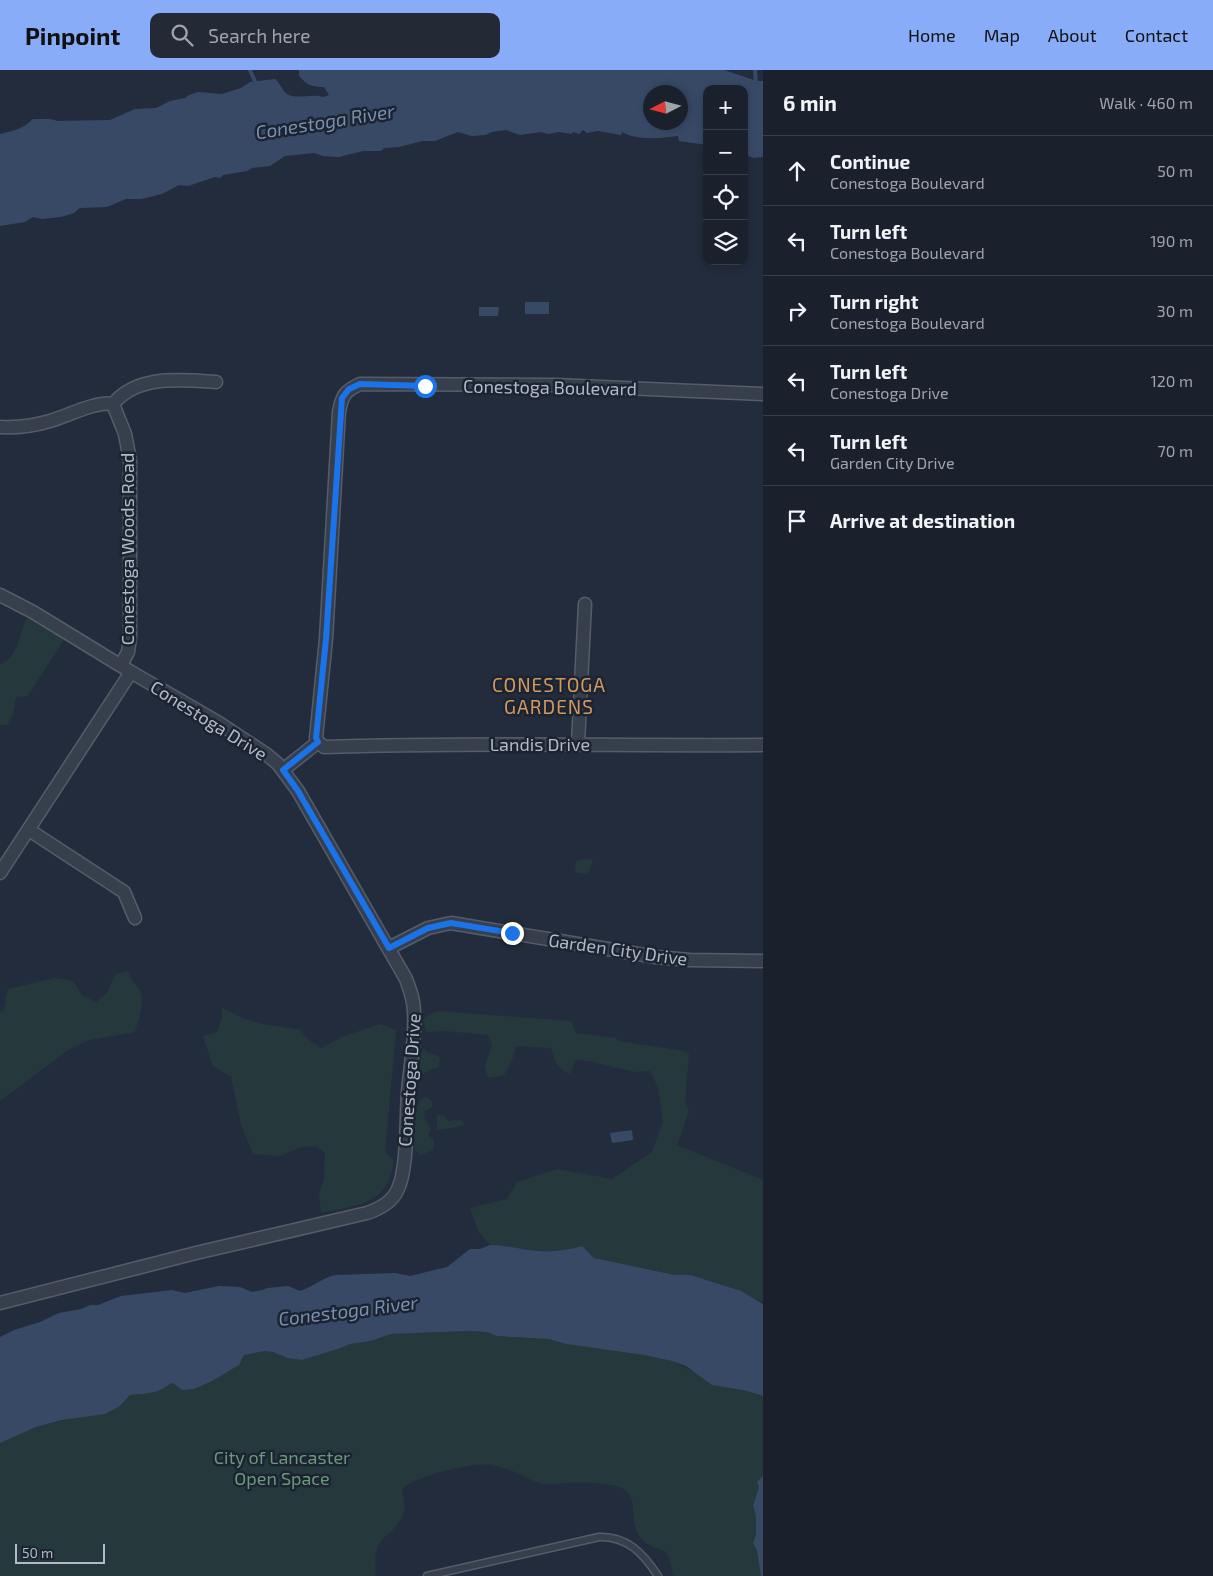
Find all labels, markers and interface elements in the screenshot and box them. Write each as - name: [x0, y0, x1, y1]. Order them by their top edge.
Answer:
- search box: [150, 13, 500, 58]
- text: Pinpoint: [25, 21, 120, 50]
- icon: search: [168, 21, 196, 49]
- text: Search here: [208, 24, 310, 47]
- text: Home: [908, 24, 956, 46]
- text: Map: [984, 24, 1020, 46]
- text: About: [1048, 24, 1097, 46]
- text: Contact: [1125, 24, 1188, 46]
- north arrow: [643, 85, 688, 130]
- map controls: [703, 85, 748, 265]
- button: +: [703, 85, 748, 130]
- text: 6 min: [783, 90, 837, 115]
- text: Walk · 460 m: [1099, 93, 1193, 112]
- water label: Conestoga River: [254, 99, 397, 143]
- button: −: [703, 130, 748, 175]
- text: Continue: [830, 150, 910, 173]
- icon: ahead: [783, 157, 811, 185]
- text: 50 m: [1157, 161, 1193, 180]
- text: Conestoga Boulevard: [830, 173, 985, 192]
- button: locate: [703, 175, 748, 220]
- button: layers: [703, 220, 748, 265]
- text: Turn left: [830, 220, 907, 243]
- icon: left: [783, 227, 811, 255]
- text: 190 m: [1150, 231, 1193, 250]
- text: Conestoga Boulevard: [830, 243, 985, 262]
- text: Turn right: [830, 290, 918, 313]
- icon: right: [783, 297, 811, 325]
- text: 30 m: [1157, 301, 1193, 320]
- text: Conestoga Boulevard: [830, 313, 985, 332]
- text: Turn left: [830, 360, 907, 383]
- icon: left: [783, 367, 811, 395]
- text: 120 m: [1150, 371, 1193, 390]
- street label: Conestoga Boulevard: [463, 374, 637, 400]
- route start: [414, 375, 437, 398]
- text: Conestoga Drive: [830, 383, 949, 402]
- text: Turn left: [830, 430, 907, 453]
- icon: left: [783, 437, 811, 465]
- text: 70 m: [1158, 441, 1193, 460]
- street label: Conestoga Woods Road: [116, 453, 138, 645]
- text: Garden City Drive: [830, 453, 955, 472]
- icon: arrive: [783, 507, 811, 535]
- text: Arrive at destination: [830, 509, 1015, 532]
- district label: CONESTOGA GARDENS: [492, 673, 606, 718]
- street label: Conestoga Drive: [147, 675, 271, 765]
- street label: Landis Drive: [490, 733, 590, 755]
- route end: [501, 922, 524, 945]
- street label: Garden City Drive: [547, 928, 689, 970]
- street label: Conestoga Drive: [393, 1013, 425, 1147]
- water label: Conestoga River: [277, 1290, 419, 1330]
- park label: City of Lancaster Open Space: [214, 1446, 350, 1489]
- scale bar: [15, 1541, 105, 1564]
- text: 50 m: [22, 1544, 53, 1561]

